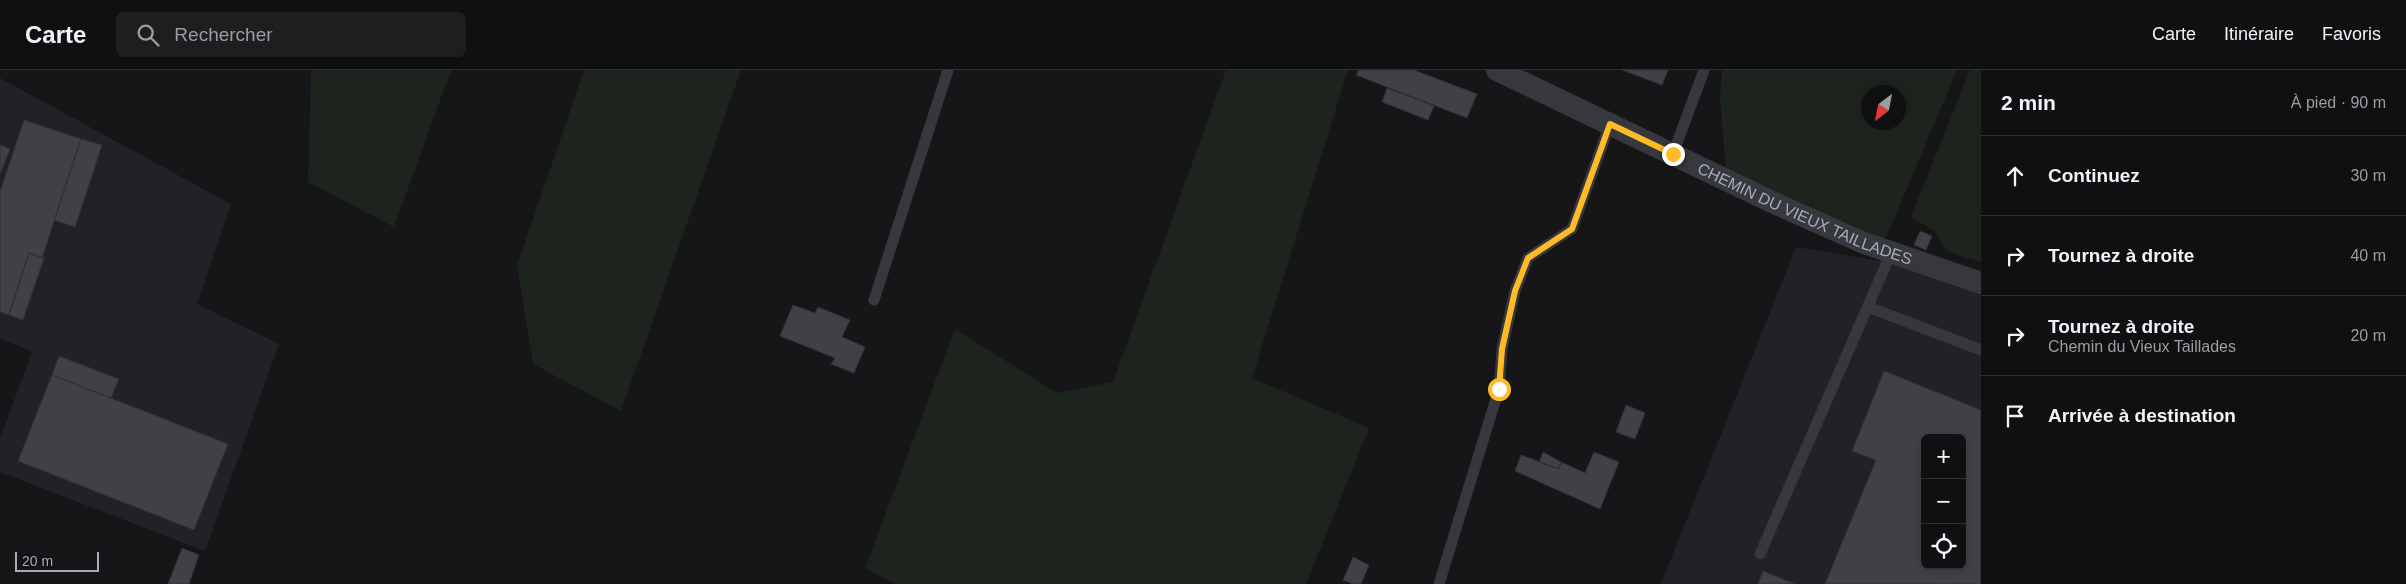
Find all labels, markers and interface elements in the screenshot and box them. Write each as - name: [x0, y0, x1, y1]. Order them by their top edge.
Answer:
- search box: [116, 12, 466, 57]
- text: Carte: [25, 21, 86, 48]
- icon: search: [134, 21, 162, 49]
- text: Rechercher: [174, 24, 273, 45]
- text: Carte: [2152, 24, 2196, 44]
- text: Itinéraire: [2224, 24, 2294, 44]
- text: Favoris: [2322, 24, 2381, 44]
- north arrow: [1861, 85, 1906, 130]
- text: 2 min: [2001, 91, 2056, 114]
- text: À pied · 90 m: [2291, 94, 2386, 111]
- route end: [1662, 143, 1685, 166]
- street label: CHEMIN DU VIEUX TAILLADES: [1695, 160, 1914, 268]
- icon: ahead: [2001, 162, 2029, 190]
- text: Continuez: [2048, 165, 2140, 186]
- text: 30 m: [2350, 167, 2386, 184]
- icon: right: [2001, 242, 2029, 270]
- text: Tournez à droite: [2048, 245, 2194, 266]
- text: 40 m: [2350, 247, 2386, 264]
- text: Tournez à droite: [2048, 316, 2194, 337]
- icon: right: [2001, 322, 2029, 350]
- text: 20 m: [2350, 327, 2386, 344]
- text: Chemin du Vieux Taillades: [2048, 338, 2236, 355]
- route start: [1488, 378, 1511, 401]
- icon: arrive: [2001, 402, 2029, 430]
- text: Arrivée à destination: [2048, 405, 2236, 426]
- map controls: [1921, 434, 1966, 569]
- button: +: [1921, 434, 1966, 479]
- button: −: [1921, 479, 1966, 524]
- button: locate: [1921, 524, 1966, 569]
- scale bar: [15, 549, 99, 572]
- text: 20 m: [22, 553, 53, 569]

